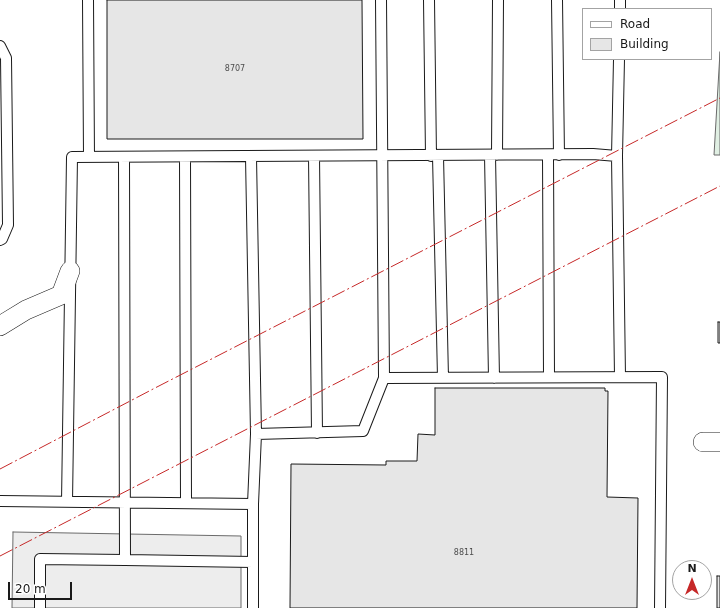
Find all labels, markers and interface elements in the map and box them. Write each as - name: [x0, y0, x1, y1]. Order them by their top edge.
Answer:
- legend: [582, 8, 712, 60]
- text: Road: [620, 17, 650, 31]
- text: Building: [620, 37, 669, 51]
- house number: 8707: [225, 64, 245, 74]
- house number: 8811: [454, 548, 474, 558]
- north arrow: [672, 560, 712, 600]
- text: N: [687, 562, 697, 575]
- scale bar: [10, 574, 74, 600]
- text: 20 m: [15, 582, 46, 596]

